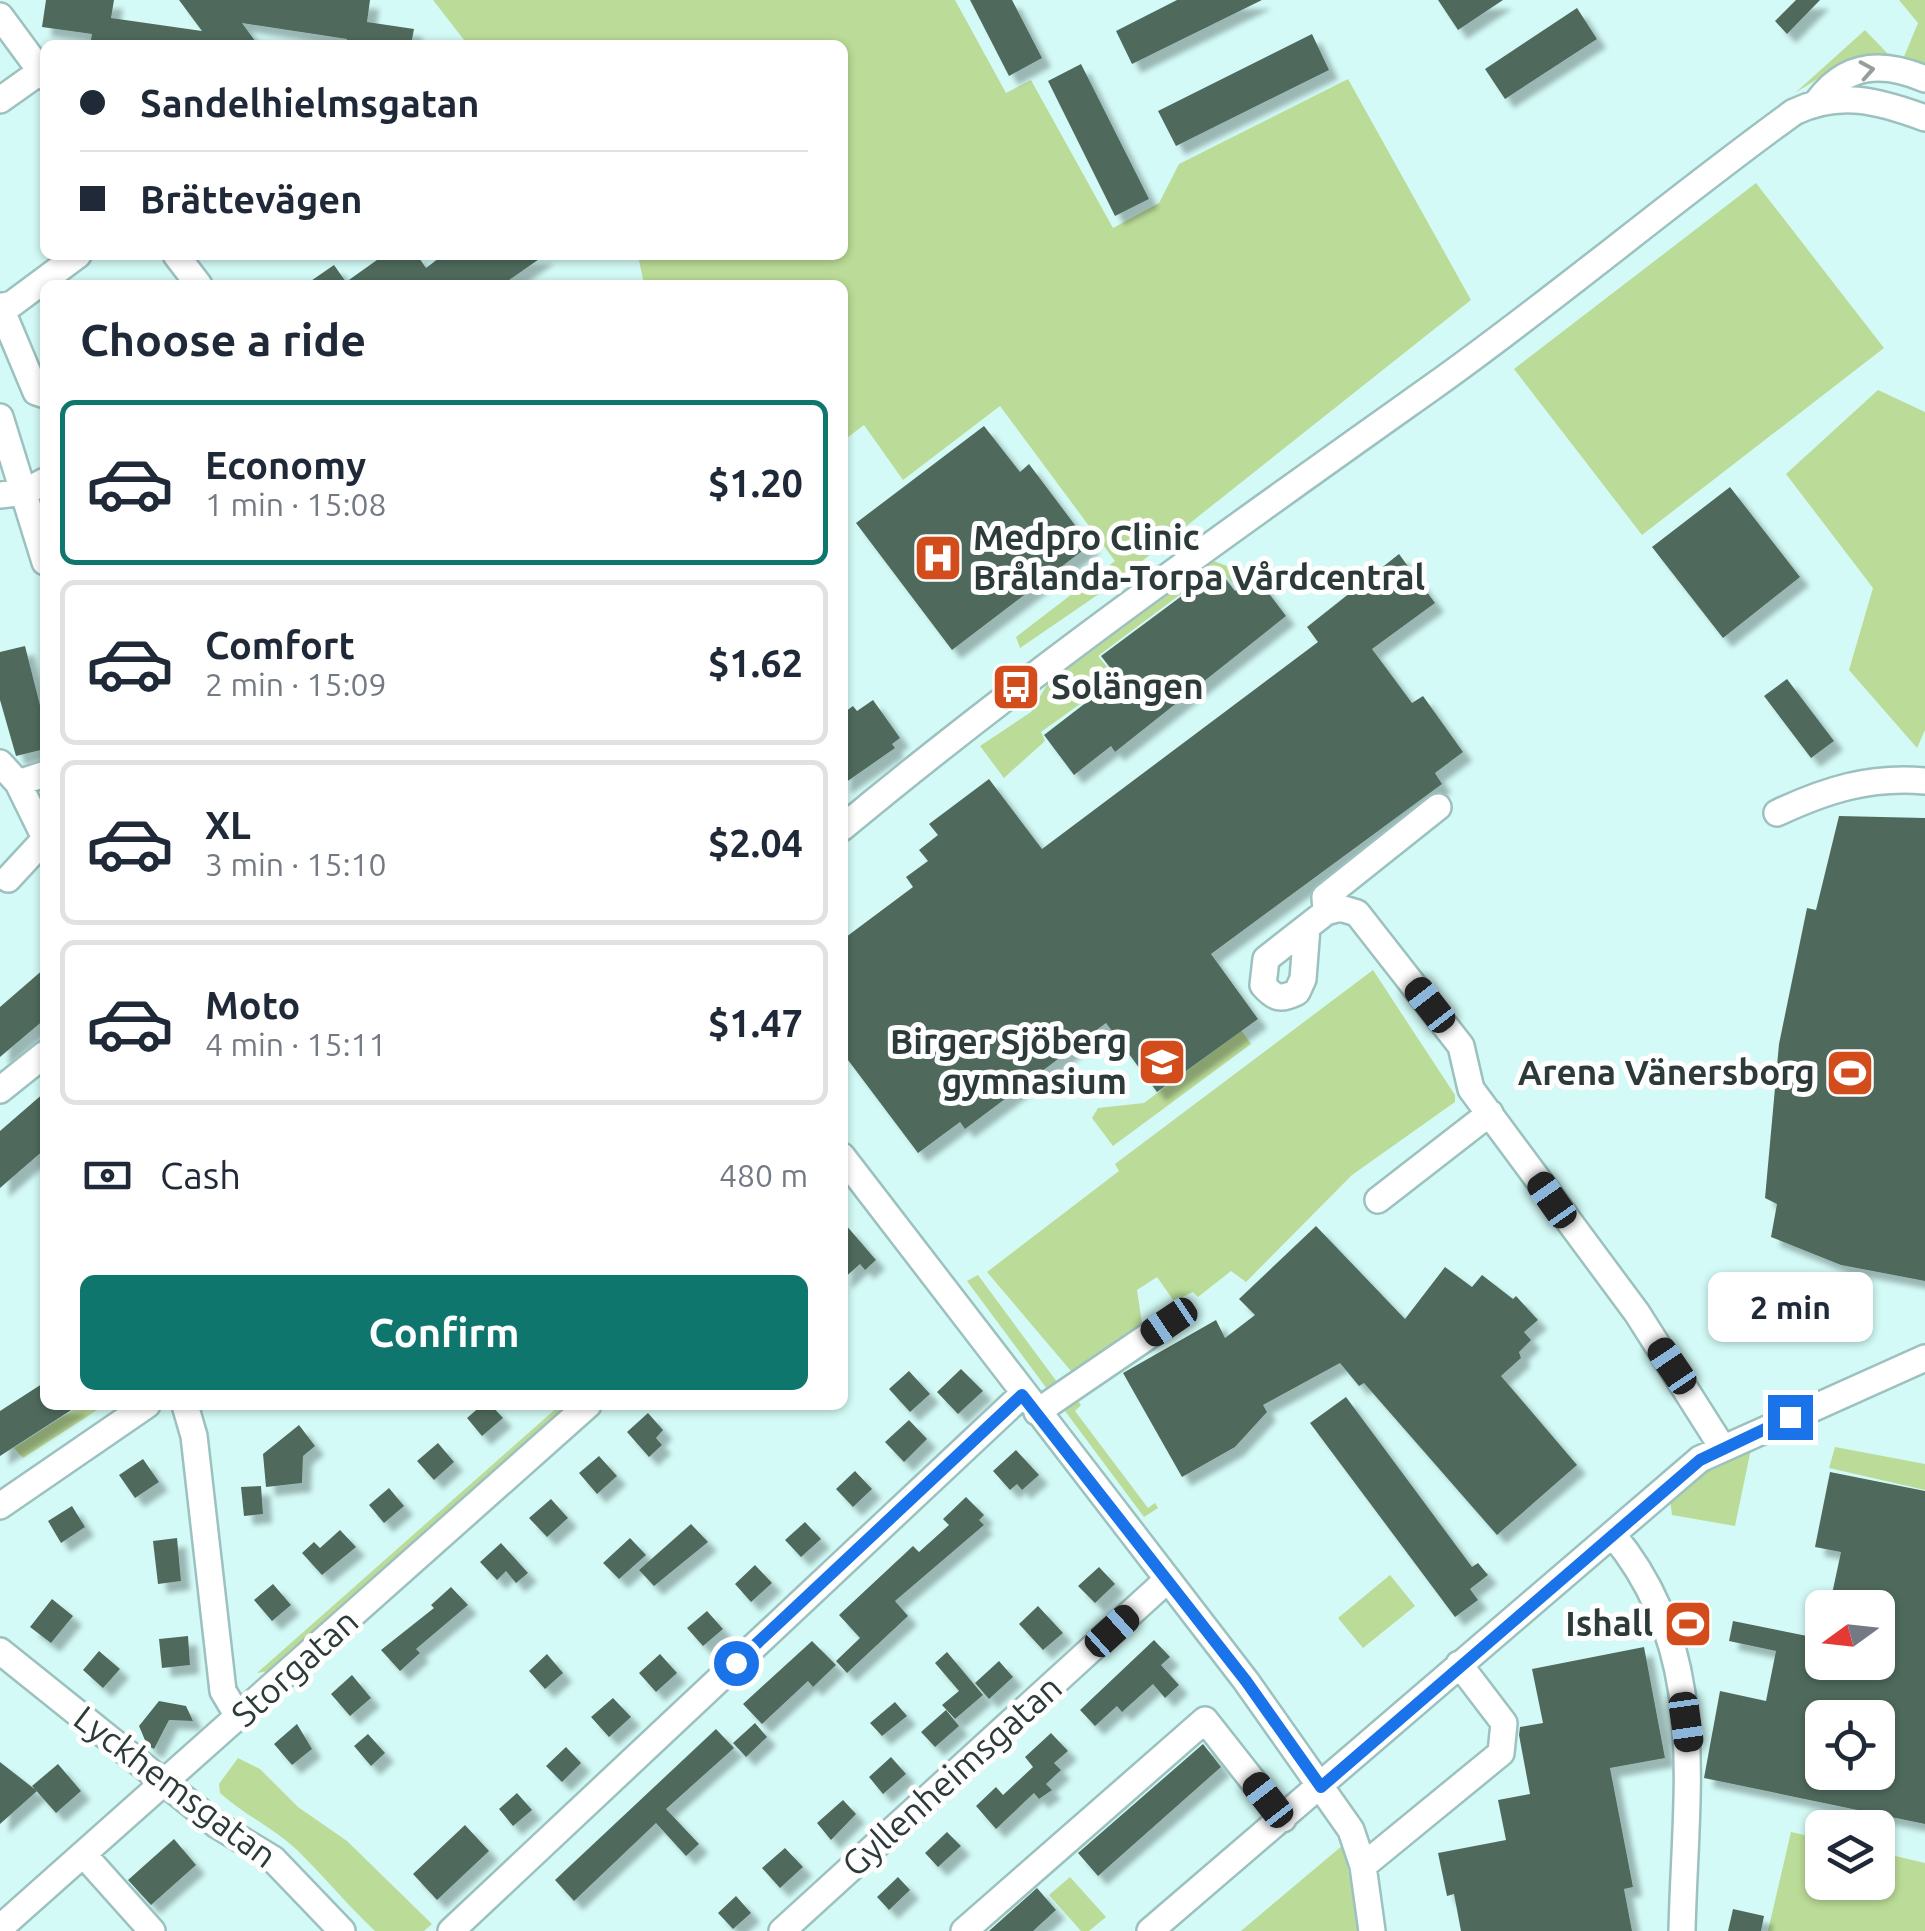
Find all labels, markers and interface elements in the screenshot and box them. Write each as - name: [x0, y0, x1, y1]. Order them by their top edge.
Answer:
- one-way arrow: [1859, 60, 1875, 81]
- text: Sandelhielmsgatan: [140, 82, 480, 124]
- text: Brättevägen: [140, 178, 362, 220]
- text: Choose a ride: [80, 314, 366, 365]
- icon: car: [85, 438, 175, 528]
- text: Economy: [205, 444, 366, 486]
- text: $1.20: [708, 462, 803, 504]
- text: 1 min · 15:08: [205, 486, 387, 522]
- place label: Medpro Clinic Brålanda-Torpa Vårdcentral: [973, 517, 1425, 597]
- hospital icon: Medpro Clinic Brålanda-Torpa Vårdcentral: [912, 532, 964, 584]
- icon: car: [85, 618, 175, 708]
- text: Comfort: [205, 624, 355, 666]
- text: $1.62: [708, 642, 803, 684]
- bus stop icon: Solängen: [990, 661, 1042, 713]
- text: 2 min · 15:09: [205, 666, 387, 702]
- place label: Solängen: [1051, 666, 1204, 706]
- icon: car: [85, 798, 175, 888]
- text: XL: [205, 804, 251, 846]
- text: $2.04: [708, 822, 803, 864]
- text: 3 min · 15:10: [205, 846, 387, 882]
- car: [1400, 972, 1460, 1038]
- icon: car: [85, 978, 175, 1068]
- text: Moto: [205, 984, 300, 1026]
- text: $1.47: [708, 1002, 803, 1044]
- place label: Birger Sjöberg gymnasium: [890, 1021, 1127, 1101]
- text: 4 min · 15:11: [205, 1026, 387, 1062]
- school or university icon: Birger Sjöberg gymnasium: [1136, 1036, 1188, 1088]
- sports icon: Arena Vänersborg: [1824, 1047, 1876, 1099]
- place label: Arena Vänersborg: [1518, 1052, 1815, 1092]
- icon: cash: [80, 1148, 135, 1203]
- text: Cash: [160, 1154, 241, 1196]
- text: 480 m: [719, 1157, 808, 1193]
- car: [1523, 1167, 1581, 1233]
- callout: 2 min: [1708, 1272, 1872, 1342]
- button: Confirm: [80, 1275, 808, 1390]
- text: 2 min: [1750, 1289, 1831, 1325]
- car: [1136, 1293, 1202, 1351]
- car: [1643, 1333, 1701, 1399]
- route end: [1768, 1395, 1813, 1440]
- north arrow: [1805, 1590, 1895, 1680]
- map controls: [1805, 1590, 1895, 1900]
- sports icon: Ishall: [1662, 1598, 1714, 1650]
- street label: Storgatan: [223, 1600, 365, 1734]
- car: [1080, 1600, 1144, 1662]
- place label: Ishall: [1565, 1603, 1653, 1643]
- route start: [714, 1641, 759, 1686]
- street label: Gyllenheimsgatan: [834, 1667, 1069, 1884]
- car: [1667, 1690, 1705, 1754]
- street label: Lyckhemsgatan: [67, 1697, 285, 1875]
- button: locate: [1805, 1700, 1895, 1790]
- car: [1238, 1767, 1298, 1833]
- button: layers: [1805, 1810, 1895, 1900]

